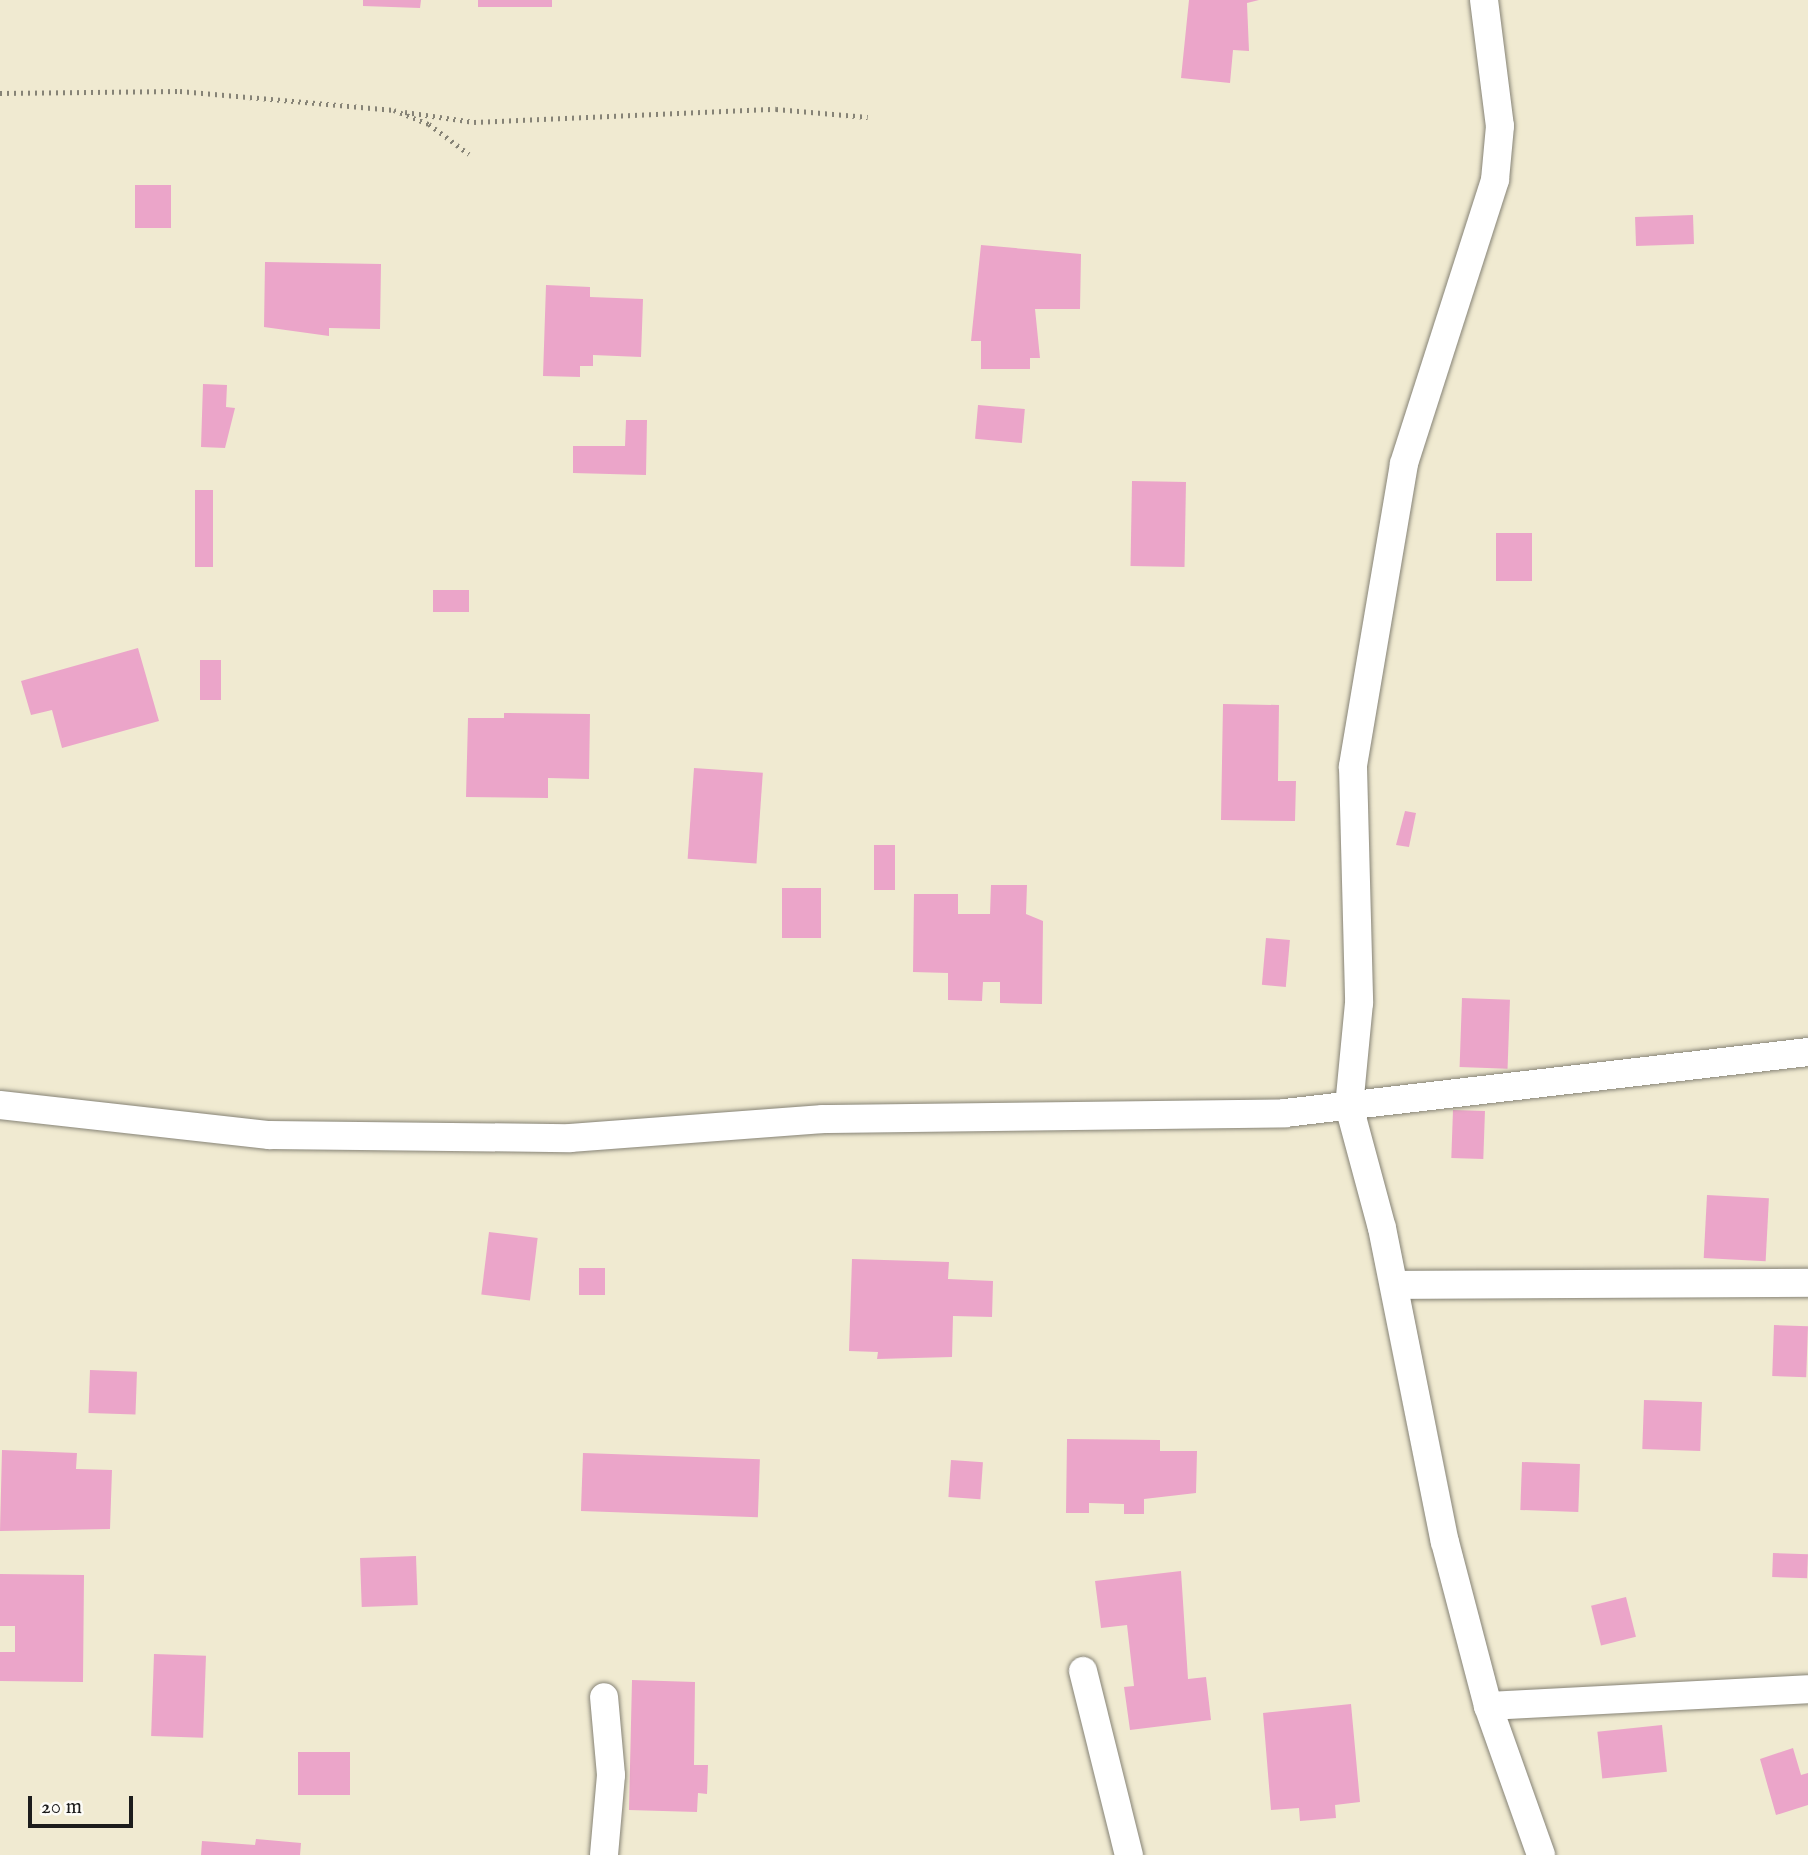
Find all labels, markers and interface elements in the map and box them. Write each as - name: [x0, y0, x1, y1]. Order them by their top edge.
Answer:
- scale bar: [32, 1782, 136, 1826]
- text: 20 m: [41, 1794, 82, 1821]

